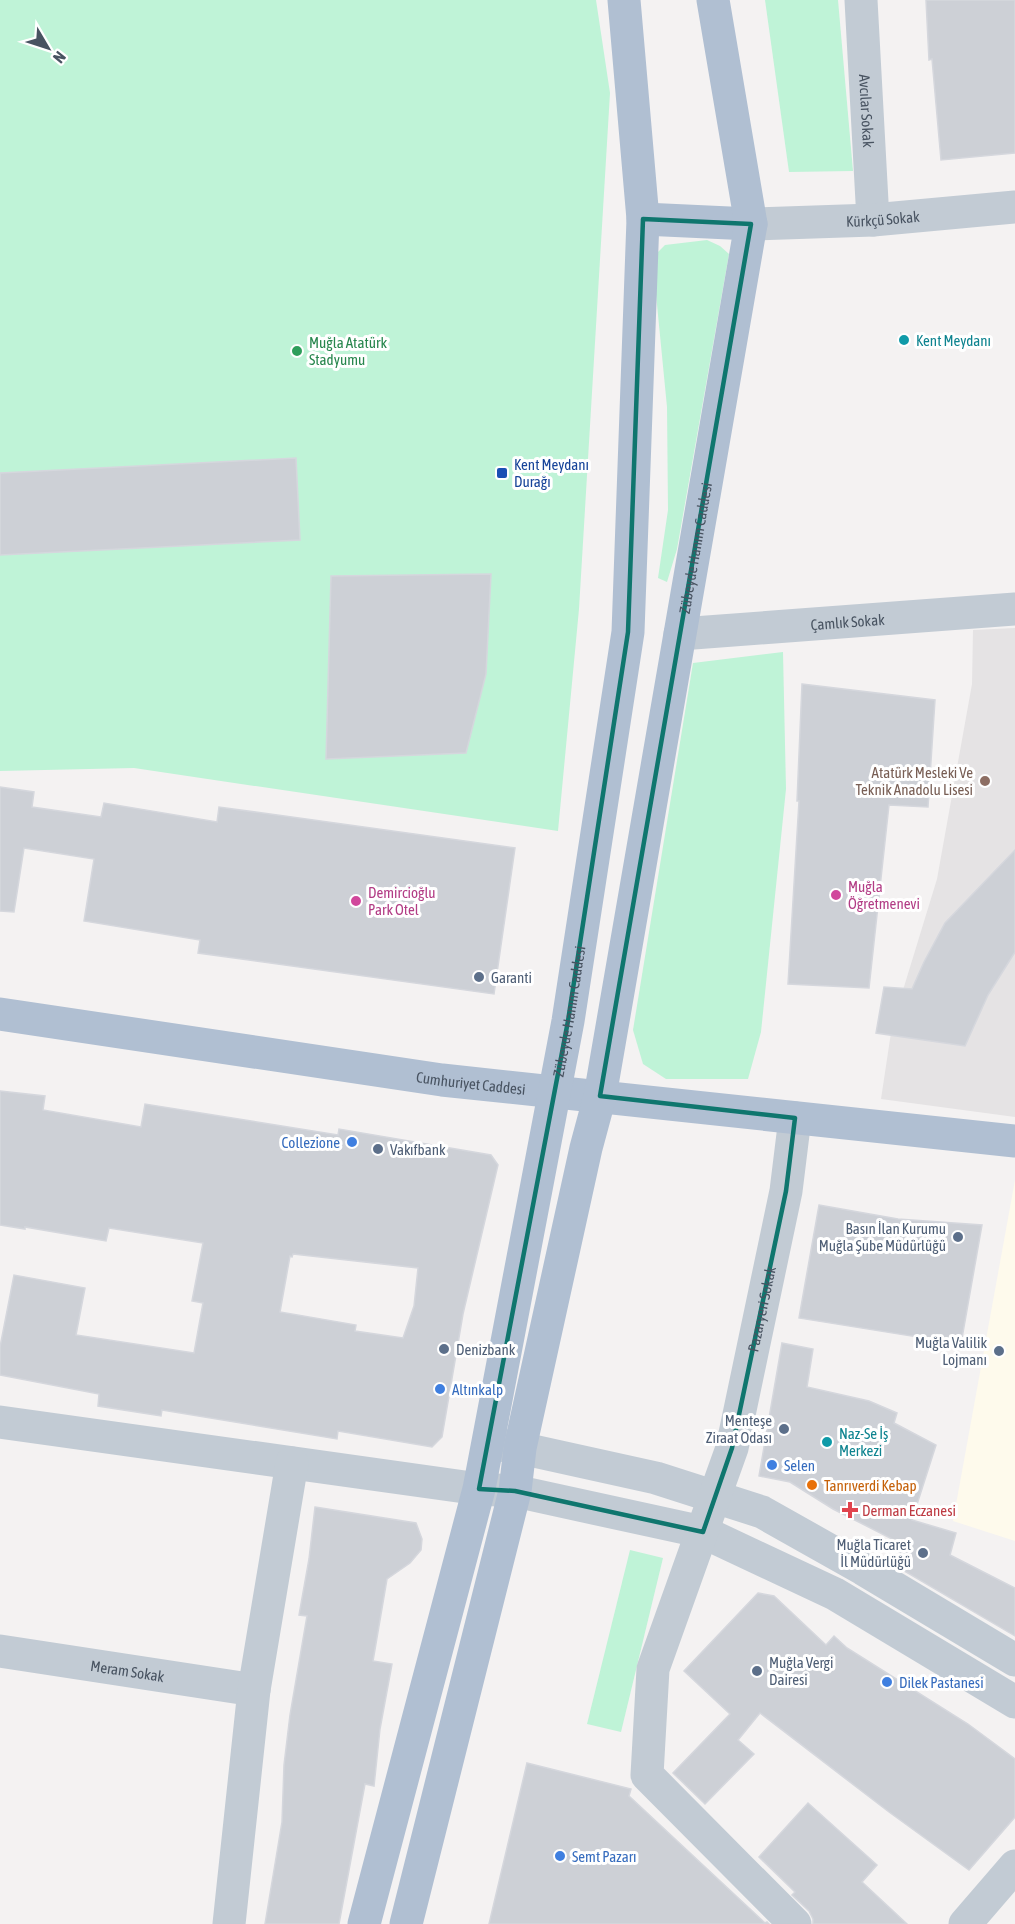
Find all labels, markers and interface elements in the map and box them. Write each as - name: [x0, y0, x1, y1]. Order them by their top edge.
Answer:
- north arrow: [18, 18, 78, 78]
- text: N: [50, 48, 70, 67]
- street label: Avcılar Sokak: [857, 74, 878, 148]
- street label: Kürkçü Sokak: [846, 207, 921, 229]
- place label: Kent Meydanı: [916, 332, 991, 349]
- marker: Kent Meydanı: [897, 333, 911, 347]
- place label: Muğla Atatürk Stadyumu: [309, 334, 387, 368]
- marker: Muğla Atatürk Stadyumu: [290, 344, 304, 358]
- place label: Kent Meydanı Durağı: [514, 456, 589, 490]
- marker: Kent Meydanı Durağı: [495, 466, 509, 480]
- street label: Zübeyde Hanım Caddesi: [675, 481, 715, 615]
- street label: Çamlık Sokak: [810, 610, 886, 633]
- place label: Atatürk Mesleki Ve Teknik Anadolu Lisesi: [855, 764, 973, 798]
- marker: Atatürk Mesleki Ve Teknik Anadolu Lisesi: [978, 774, 992, 788]
- place label: Muğla Öğretmenevi: [848, 878, 920, 912]
- place label: Demircioğlu Park Otel: [368, 884, 436, 918]
- marker: Muğla Öğretmenevi: [829, 888, 843, 902]
- marker: Demircioğlu Park Otel: [349, 894, 363, 908]
- street label: Zübeyde Hanım Caddesi: [549, 945, 588, 1078]
- place label: Garanti: [491, 969, 532, 986]
- marker: Garanti: [472, 970, 486, 984]
- street label: Cumhuriyet Caddesi: [415, 1068, 527, 1097]
- place label: Collezione: [282, 1134, 340, 1151]
- marker: Collezione: [345, 1135, 359, 1149]
- place label: Vakıfbank: [390, 1141, 446, 1158]
- marker: Vakıfbank: [371, 1142, 385, 1156]
- place label: Basın İlan Kurumu Muğla Şube Müdürlüğü: [819, 1220, 946, 1254]
- marker: Basın İlan Kurumu Muğla Şube Müdürlüğü: [951, 1230, 965, 1244]
- street label: Pazaryeri Sokak: [744, 1264, 779, 1353]
- place label: Muğla Valilik Lojmanı: [915, 1334, 987, 1368]
- place label: Denizbank: [456, 1341, 516, 1358]
- marker: Denizbank: [437, 1342, 451, 1356]
- marker: Muğla Valilik Lojmanı: [992, 1344, 1006, 1358]
- place label: Altınkalp: [452, 1381, 503, 1398]
- marker: Altınkalp: [433, 1382, 447, 1396]
- place label: Menteşe Ziraat Odası: [706, 1412, 772, 1446]
- marker: Menteşe Ziraat Odası: [777, 1422, 791, 1436]
- place label: Naz-Se İş Merkezi: [839, 1425, 888, 1459]
- marker: Naz-Se İş Merkezi: [820, 1435, 834, 1449]
- place label: Selen: [784, 1457, 815, 1474]
- marker: Selen: [765, 1458, 779, 1472]
- place label: Tanrıverdi Kebap: [824, 1477, 917, 1494]
- marker: Tanrıverdi Kebap: [805, 1478, 819, 1492]
- place label: Derman Eczanesi: [862, 1502, 956, 1519]
- marker: Derman Eczanesi: [843, 1503, 857, 1517]
- place label: Muğla Ticaret İl Müdürlüğü: [836, 1536, 911, 1570]
- marker: Muğla Ticaret İl Müdürlüğü: [916, 1546, 930, 1560]
- place label: Muğla Vergi Dairesi: [769, 1654, 833, 1688]
- street label: Meram Sokak: [89, 1657, 166, 1685]
- marker: Muğla Vergi Dairesi: [750, 1664, 764, 1678]
- place label: Dilek Pastanesi: [899, 1674, 984, 1691]
- marker: Dilek Pastanesi: [880, 1675, 894, 1689]
- place label: Semt Pazarı: [572, 1848, 637, 1865]
- marker: Semt Pazarı: [553, 1849, 567, 1863]

